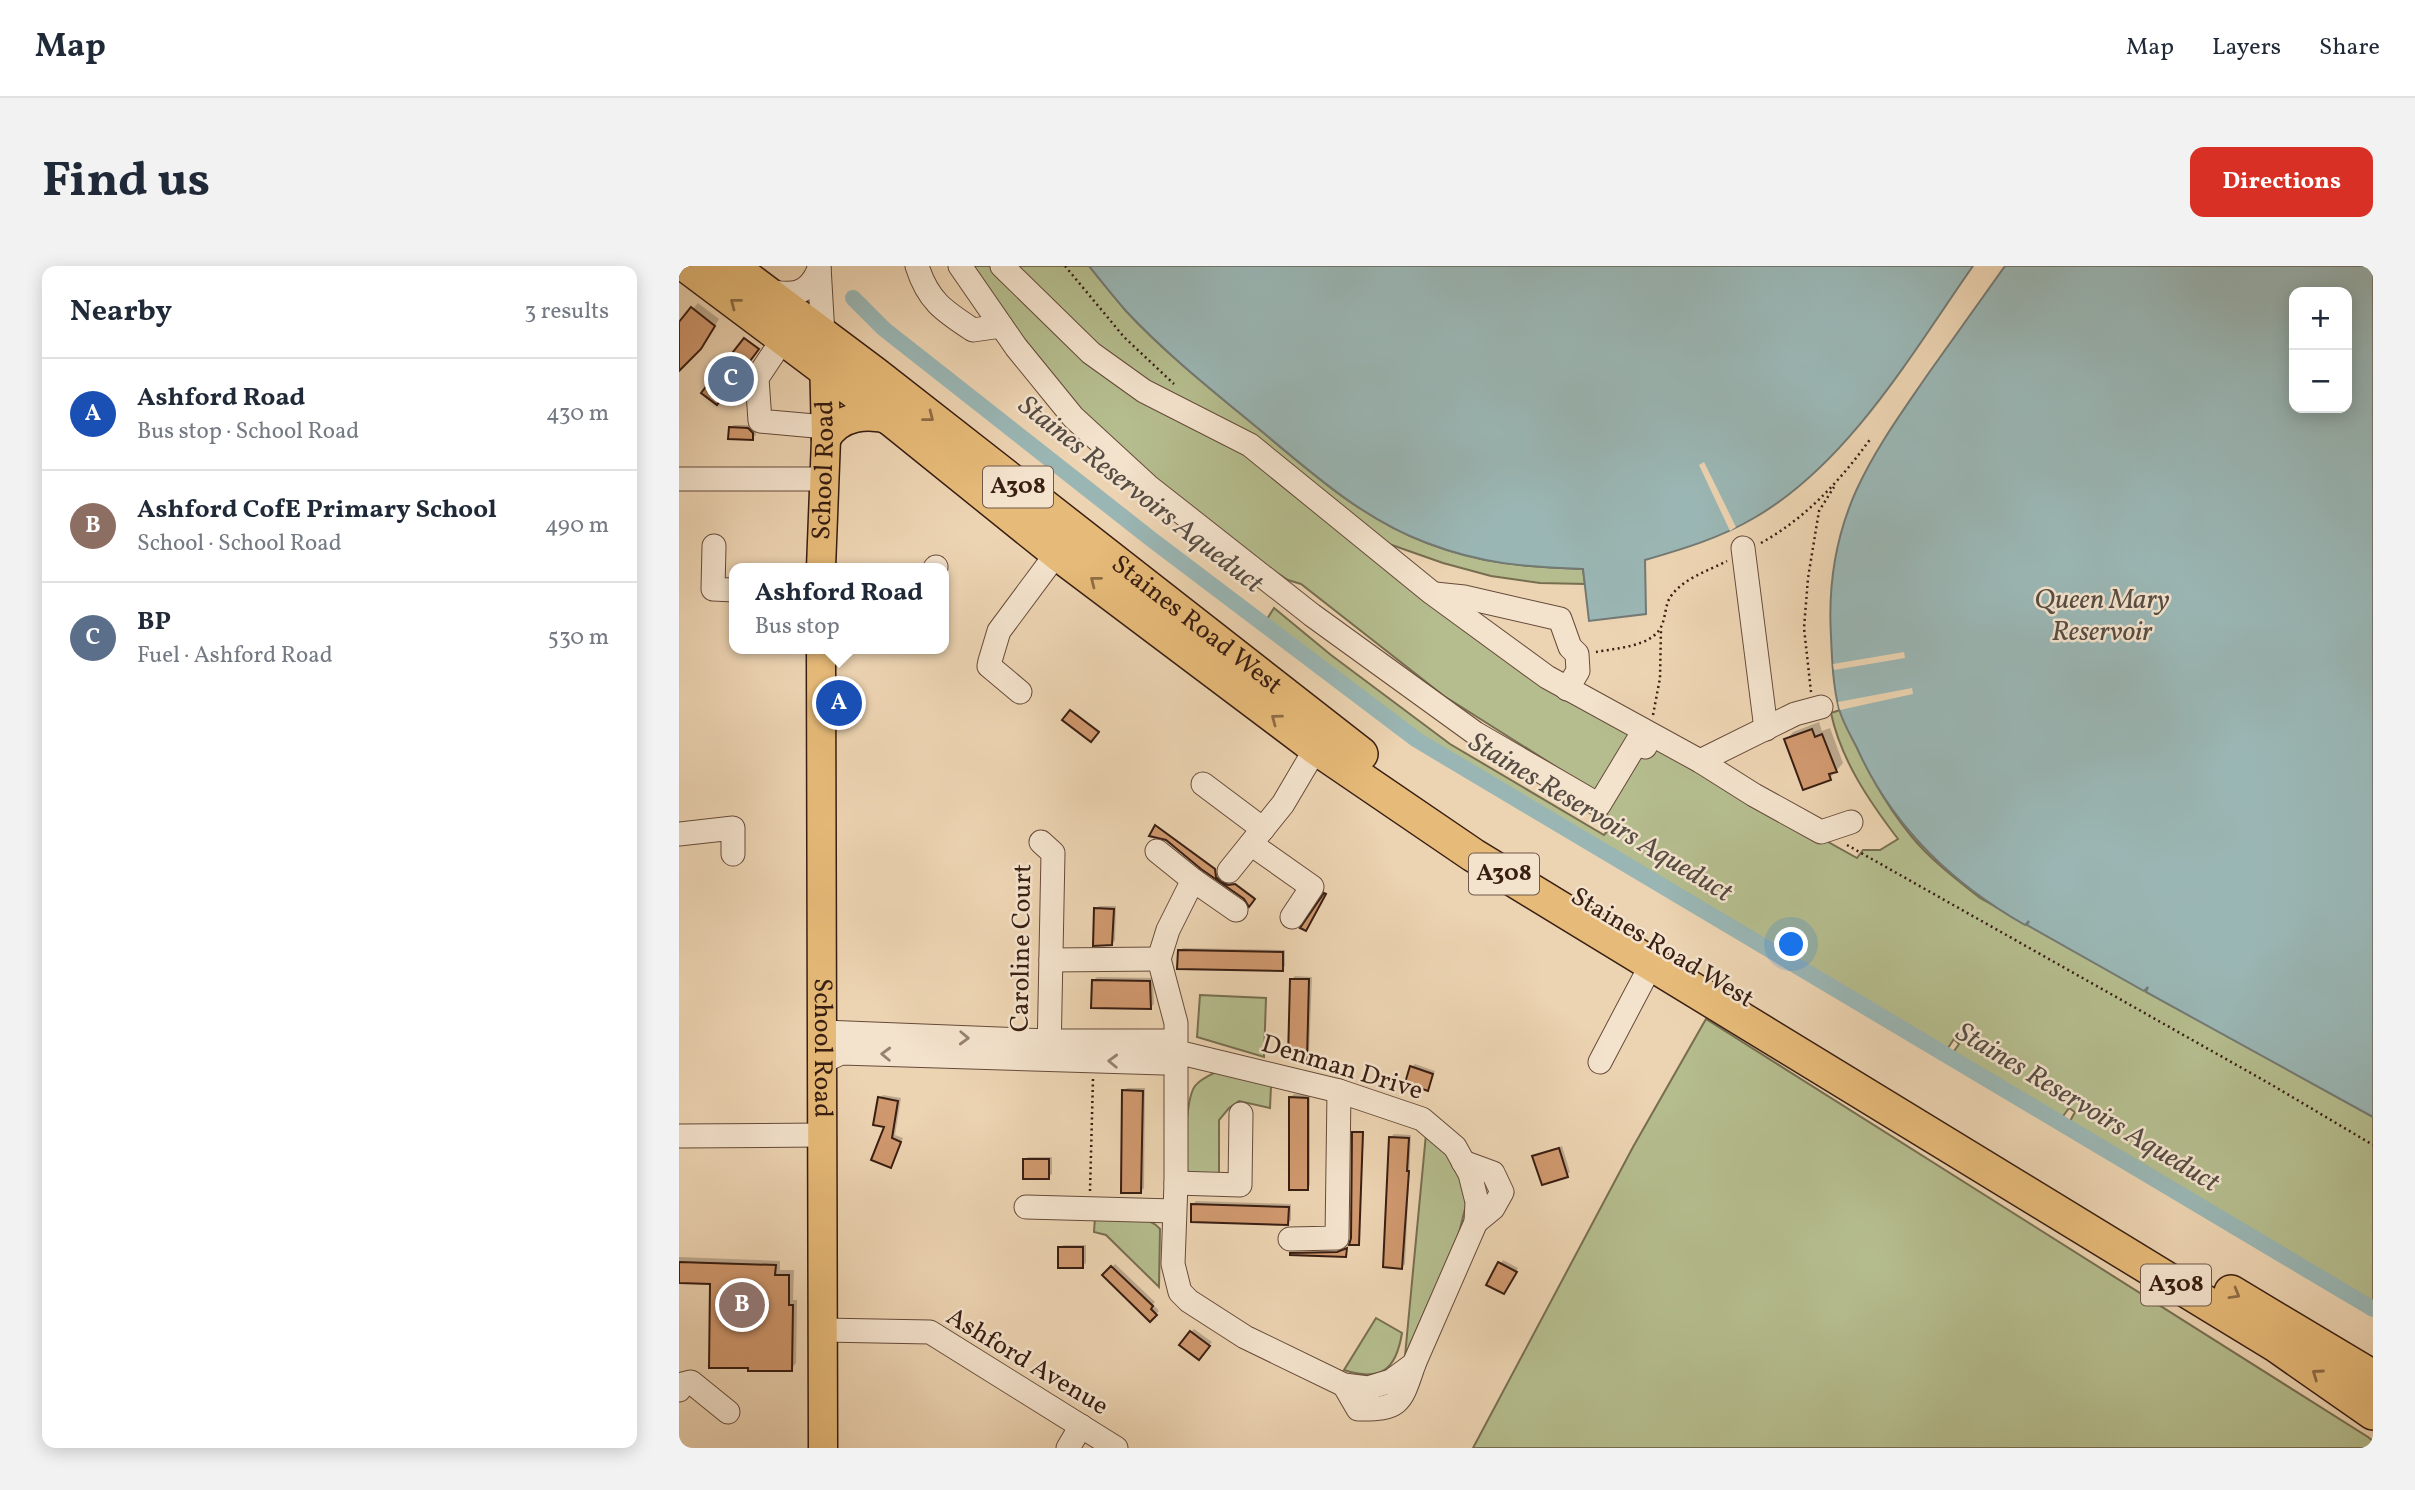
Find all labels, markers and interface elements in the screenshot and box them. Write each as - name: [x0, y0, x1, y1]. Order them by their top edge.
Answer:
- text: Map: [35, 25, 106, 71]
- text: Map: [2126, 31, 2174, 65]
- text: Layers: [2212, 31, 2281, 65]
- text: Share: [2319, 31, 2380, 65]
- button: Directions: [2190, 147, 2373, 217]
- text: Find us: [42, 148, 210, 217]
- map controls: [2289, 287, 2352, 413]
- button: +: [2289, 287, 2352, 350]
- text: Nearby: [70, 291, 172, 333]
- text: 3 results: [524, 296, 609, 328]
- one-way arrow: [730, 298, 742, 311]
- button: −: [2289, 350, 2352, 413]
- pin: C: [708, 353, 754, 405]
- text: Ashford Road: [137, 380, 305, 416]
- water label: Staines Reservoirs Aqueduct: [1009, 387, 1271, 604]
- text: A: [85, 398, 101, 430]
- text: 430 m: [546, 398, 609, 430]
- street label: School Road: [804, 400, 844, 541]
- one-way arrow: [921, 408, 933, 421]
- text: Bus stop · School Road: [137, 416, 359, 448]
- road number: A308: [983, 467, 1053, 508]
- text: Ashford CofE Primary School: [137, 492, 497, 528]
- text: B: [85, 510, 101, 542]
- text: 490 m: [545, 510, 609, 542]
- text: School · School Road: [137, 528, 342, 560]
- street label: Staines Road West: [1103, 547, 1290, 704]
- popup: [729, 563, 949, 654]
- text: Ashford Road: [755, 575, 923, 611]
- one-way arrow: [1090, 577, 1102, 590]
- water label: Queen Mary Reservoir: [2034, 581, 2170, 652]
- text: BP: [137, 604, 171, 640]
- text: Bus stop: [755, 611, 840, 643]
- text: C: [86, 622, 100, 654]
- text: 530 m: [548, 622, 609, 654]
- text: Fuel · Ashford Road: [137, 640, 333, 672]
- pin: A: [816, 677, 862, 729]
- one-way arrow: [1271, 714, 1284, 727]
- water label: Staines Reservoirs Aqueduct: [1461, 724, 1740, 913]
- road number: A308: [1469, 854, 1539, 894]
- street label: Caroline Court: [1003, 863, 1041, 1033]
- street label: Staines Road West: [1564, 879, 1760, 1017]
- your location: [1774, 927, 1808, 961]
- street label: School Road: [804, 978, 840, 1118]
- water label: Staines Reservoirs Aqueduct: [1948, 1014, 2227, 1203]
- street label: Denman Drive: [1257, 1026, 1427, 1110]
- one-way arrow: [959, 1030, 970, 1045]
- one-way arrow: [880, 1047, 891, 1062]
- one-way arrow: [1107, 1054, 1118, 1069]
- road number: A308: [2141, 1265, 2211, 1306]
- pin: B: [719, 1279, 765, 1331]
- one-way arrow: [2227, 1286, 2240, 1299]
- street label: Ashford Avenue: [939, 1299, 1115, 1425]
- one-way arrow: [2312, 1370, 2325, 1382]

